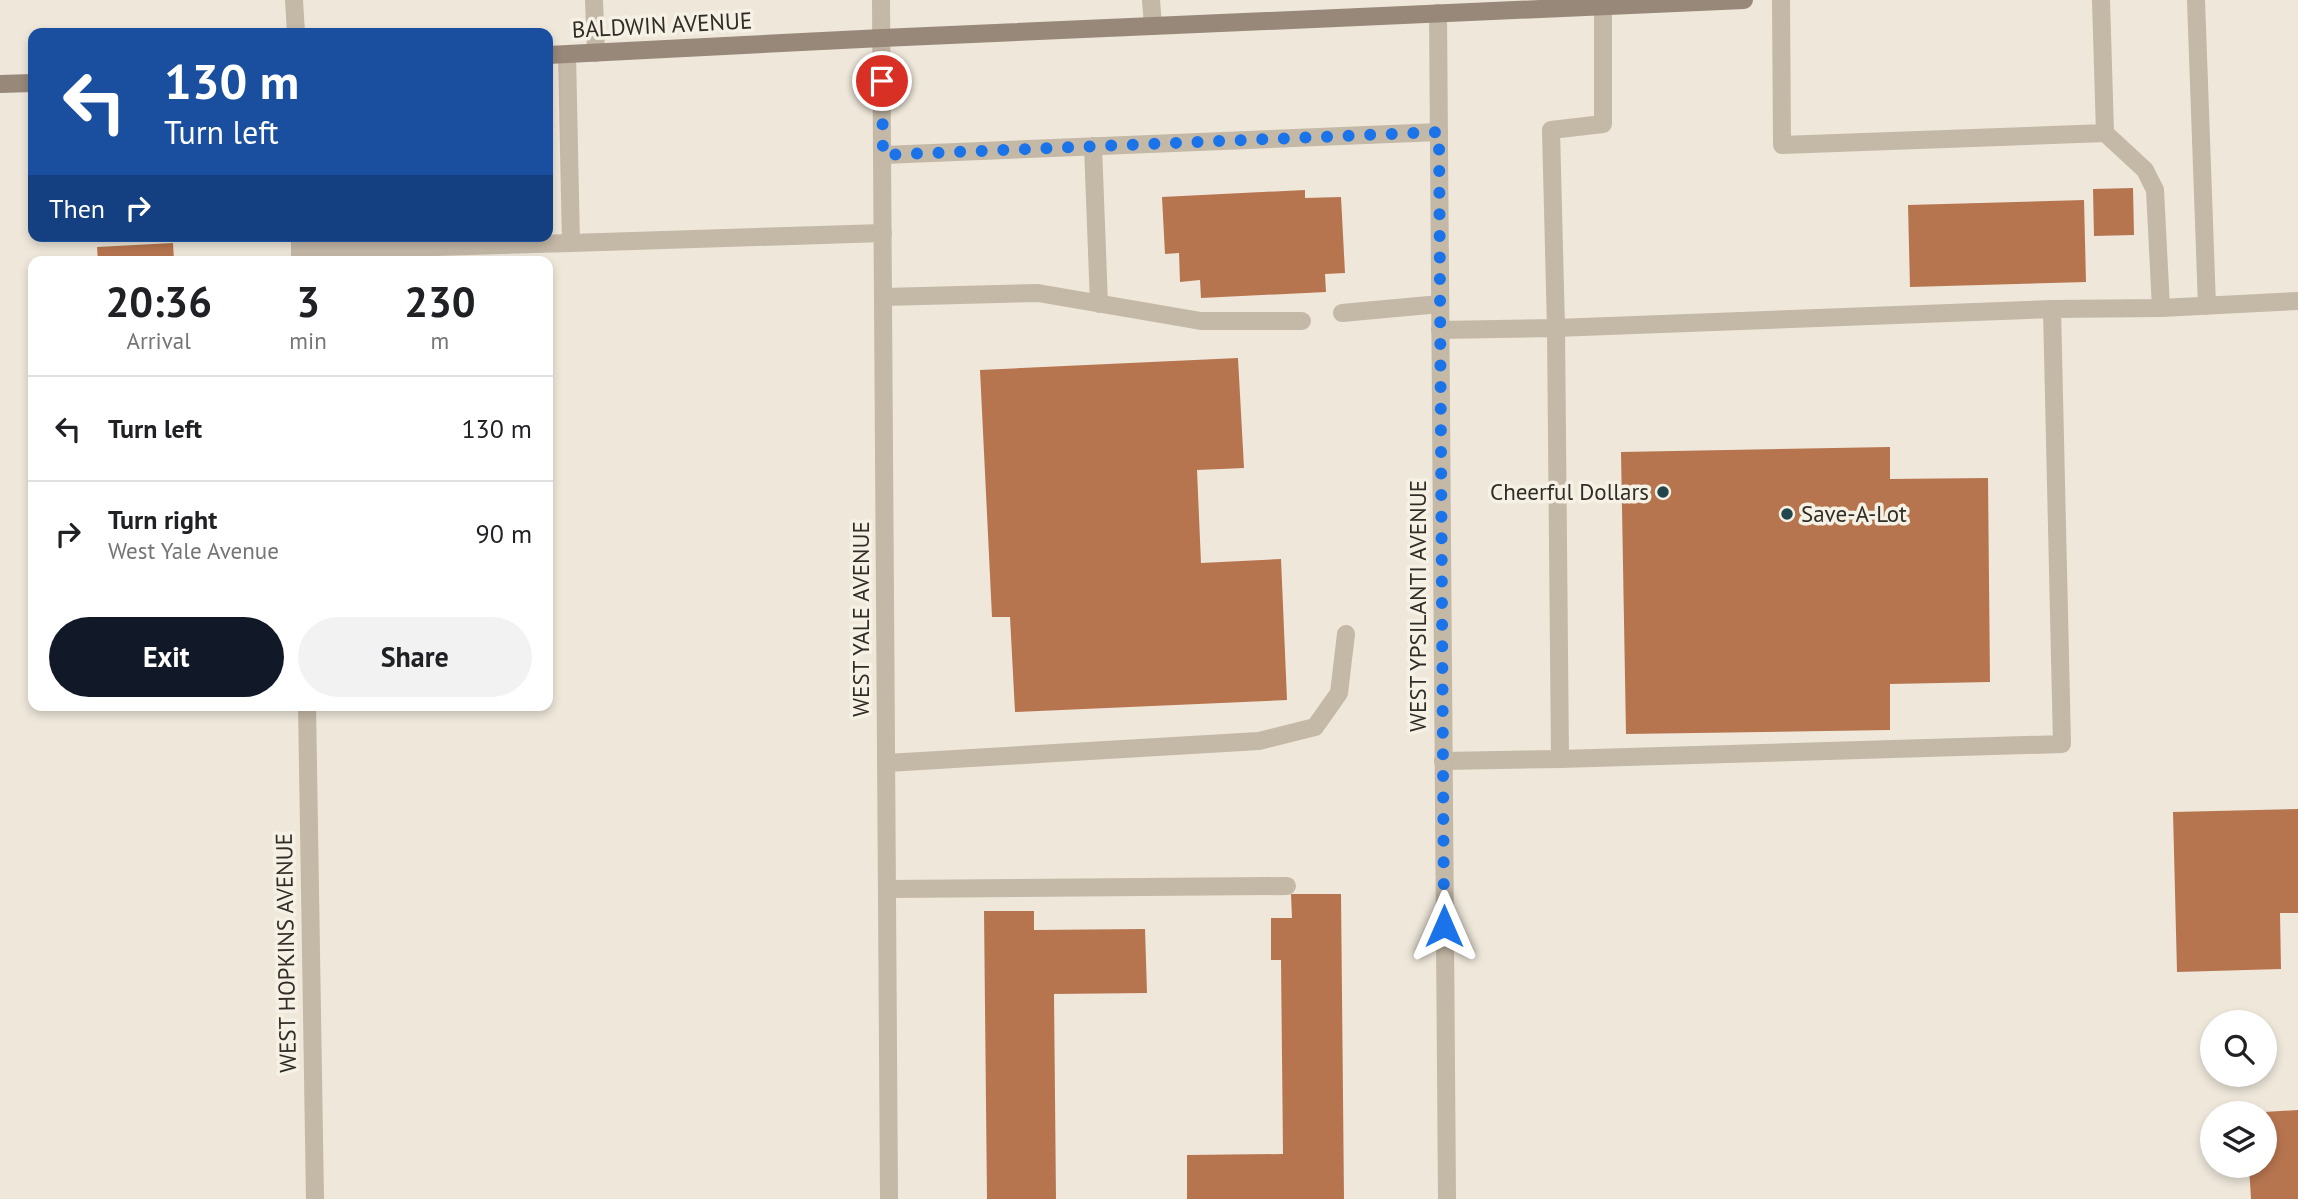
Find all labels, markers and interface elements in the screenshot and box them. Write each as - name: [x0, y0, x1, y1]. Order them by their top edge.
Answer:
- street label: BALDWIN AVENUE: [571, 5, 753, 44]
- text: 130 m: [164, 49, 299, 113]
- pin: [852, 51, 912, 111]
- icon: left: [49, 56, 140, 147]
- icon: arrive: [863, 62, 901, 100]
- text: Turn left: [164, 111, 279, 153]
- icon: right: [119, 189, 157, 227]
- text: Then: [49, 192, 105, 225]
- text: 20:36: [105, 274, 212, 329]
- text: 3: [296, 274, 320, 329]
- text: 230: [404, 274, 476, 329]
- text: Arrival: [126, 326, 191, 355]
- text: min: [289, 326, 327, 355]
- text: m: [431, 326, 449, 355]
- icon: left: [49, 410, 87, 448]
- text: Turn left: [108, 412, 202, 445]
- text: 130 m: [461, 412, 532, 445]
- place label: Cheerful Dollars: [1490, 477, 1649, 506]
- street label: WEST YPSILANTI AVENUE: [1403, 480, 1432, 732]
- marker: Cheerful Dollars: [1655, 484, 1671, 500]
- place label: Save-A-Lot: [1801, 499, 1907, 528]
- text: Turn right: [108, 503, 217, 536]
- marker: Save-A-Lot: [1779, 506, 1795, 522]
- icon: right: [49, 515, 87, 553]
- text: 90 m: [476, 517, 532, 550]
- street label: WEST YALE AVENUE: [846, 521, 875, 717]
- text: West Yale Avenue: [108, 536, 279, 565]
- button: Exit: [49, 617, 284, 697]
- button: Share: [298, 617, 532, 697]
- street label: WEST HOPKINS AVENUE: [269, 833, 302, 1073]
- position arrow: [1407, 889, 1481, 963]
- map controls: [2200, 1010, 2277, 1178]
- button: search: [2200, 1010, 2277, 1087]
- button: layers: [2200, 1101, 2277, 1178]

